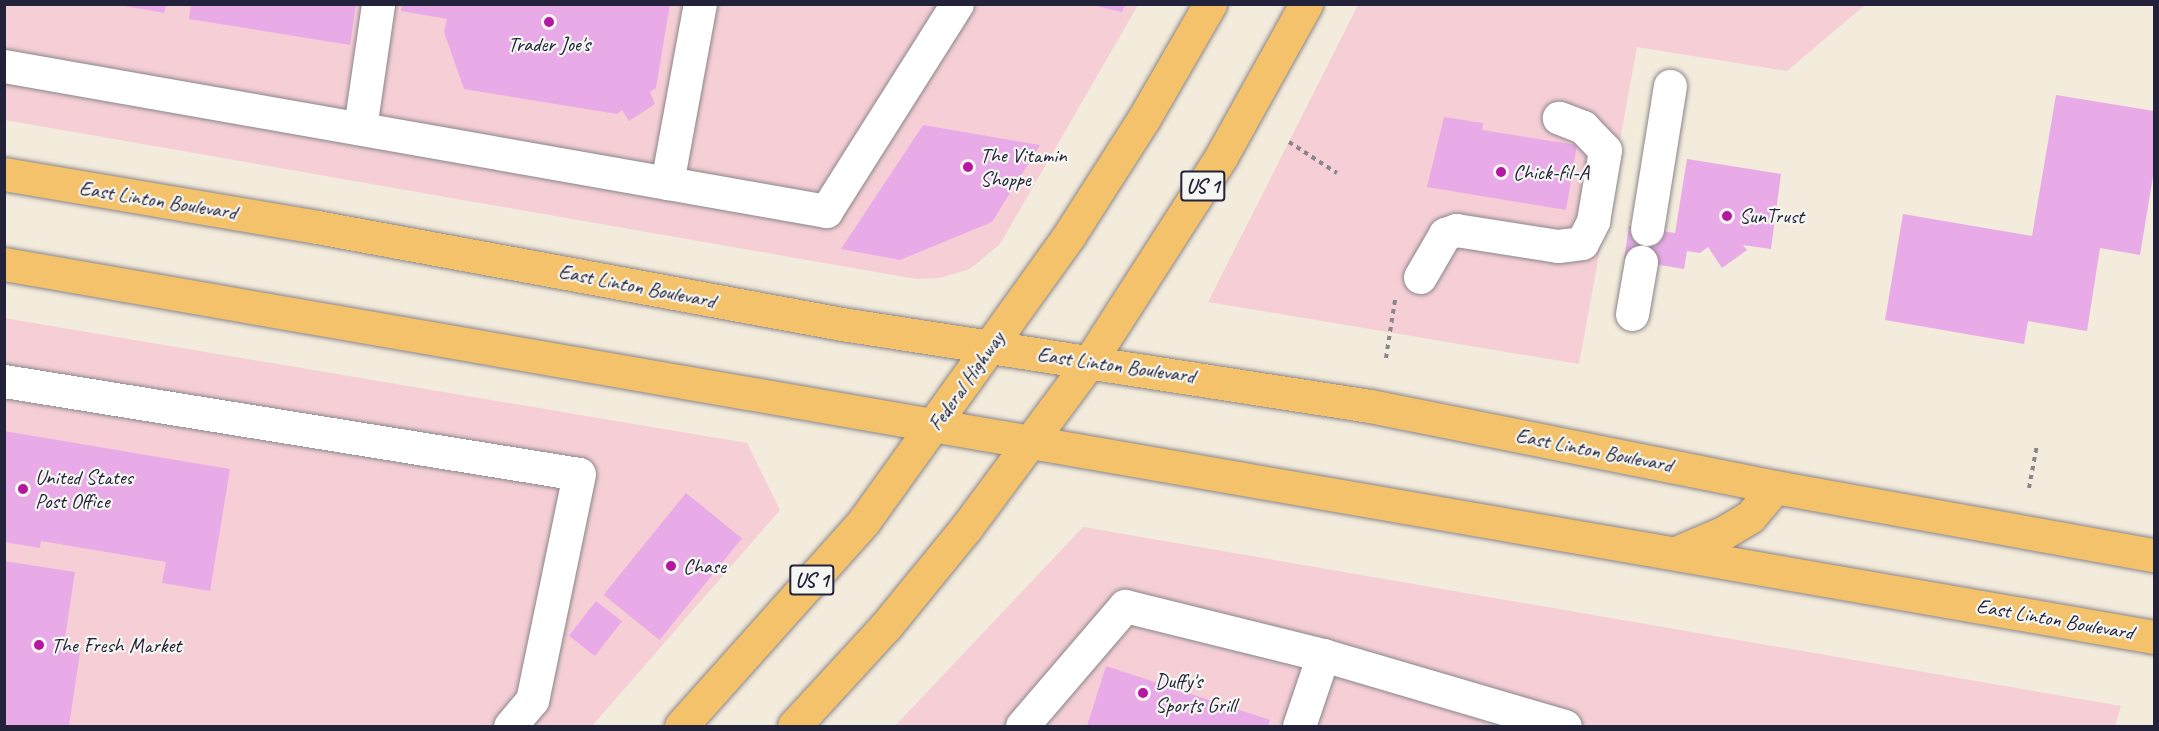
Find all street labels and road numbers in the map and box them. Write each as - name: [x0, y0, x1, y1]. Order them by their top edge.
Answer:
- road number: US 1: [1179, 169, 1227, 203]
- street label: East Linton Boulevard: [77, 175, 239, 225]
- street label: East Linton Boulevard: [556, 258, 718, 314]
- street label: Federal Highway: [923, 327, 1009, 435]
- street label: East Linton Boulevard: [1035, 341, 1197, 389]
- street label: East Linton Boulevard: [1513, 422, 1675, 478]
- road number: US 1: [788, 563, 836, 597]
- street label: East Linton Boulevard: [1974, 593, 2136, 645]

